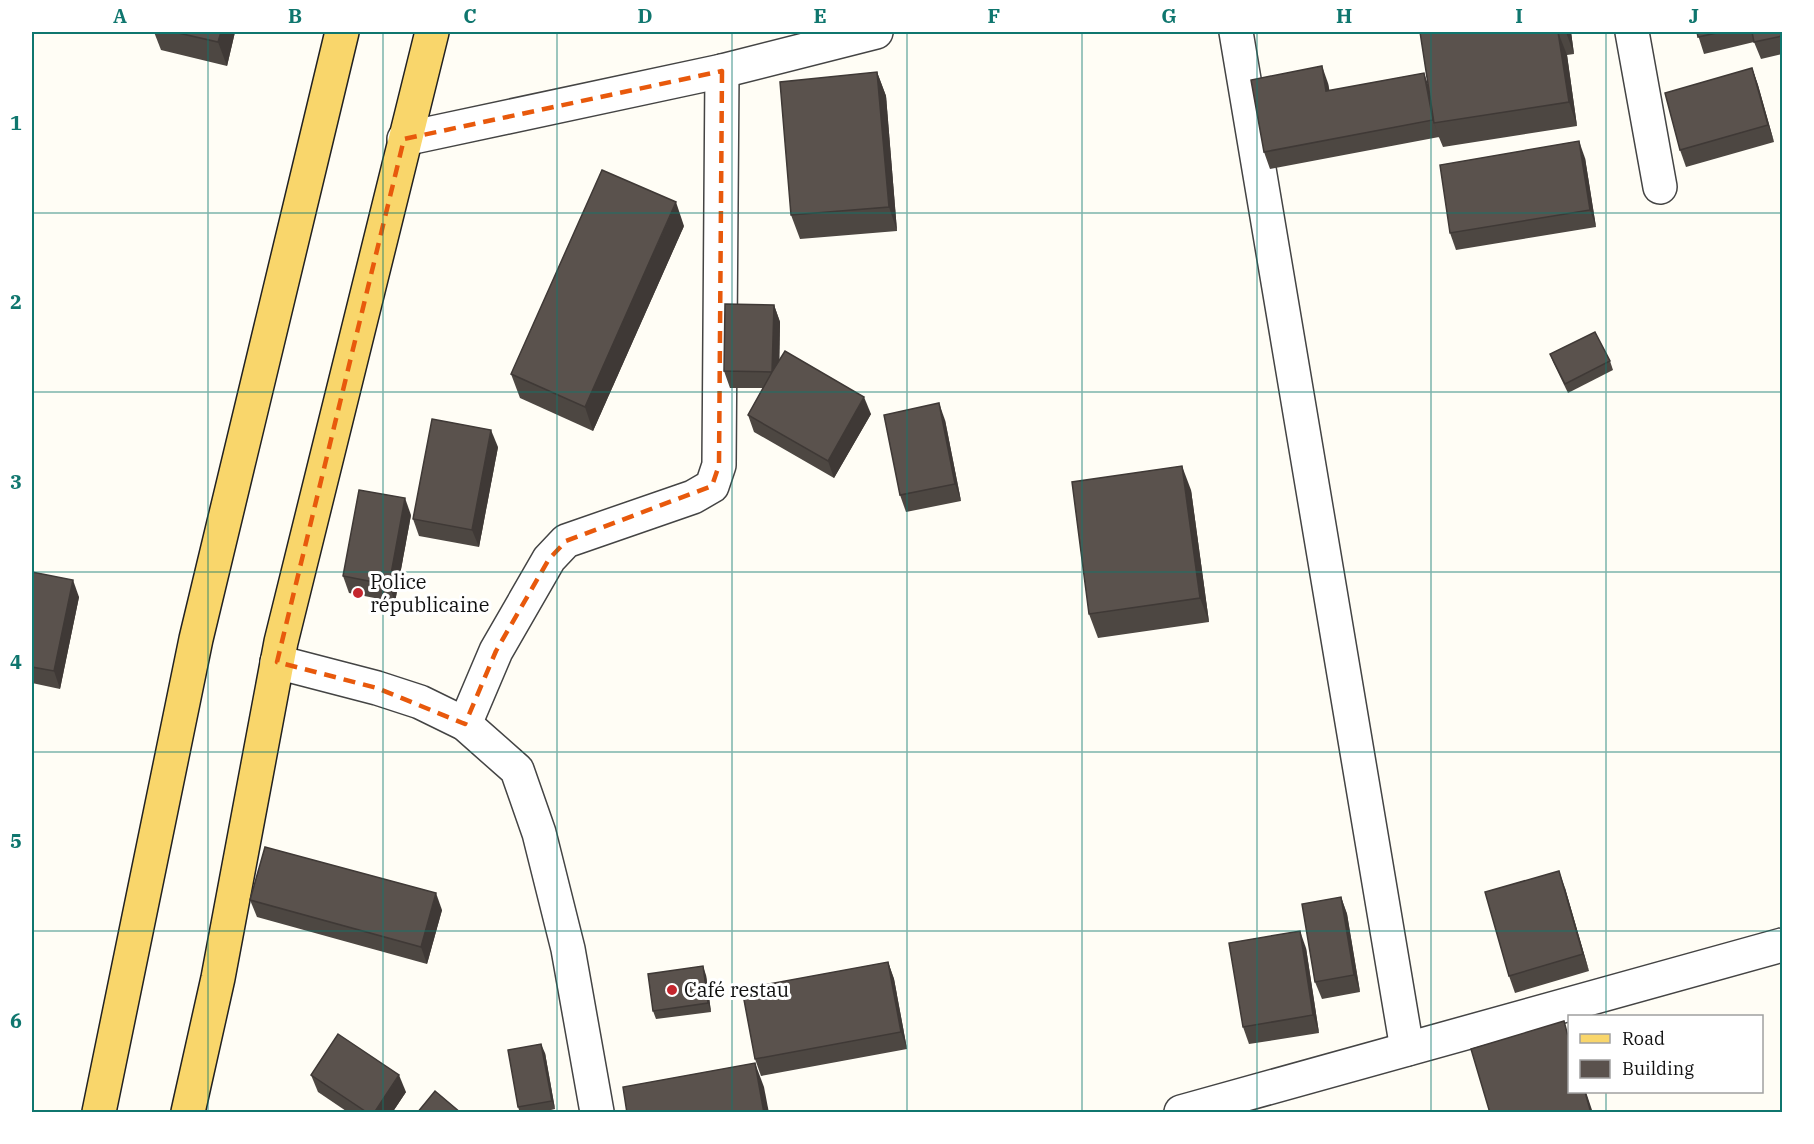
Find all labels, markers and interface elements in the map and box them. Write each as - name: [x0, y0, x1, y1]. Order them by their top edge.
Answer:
- text: A: [113, 2, 127, 29]
- text: B: [288, 2, 302, 29]
- text: C: [463, 2, 477, 29]
- text: D: [637, 2, 653, 29]
- text: E: [813, 2, 827, 29]
- text: F: [988, 2, 1000, 29]
- text: G: [1161, 2, 1177, 29]
- text: H: [1336, 2, 1352, 29]
- text: I: [1515, 2, 1523, 29]
- text: J: [1689, 2, 1699, 29]
- text: 1: [10, 109, 22, 136]
- text: 2: [10, 288, 22, 315]
- text: 3: [10, 468, 22, 495]
- place label: Police républicaine: [370, 568, 489, 618]
- marker: Police républicaine: [351, 586, 365, 600]
- text: 4: [10, 648, 22, 675]
- text: 5: [10, 827, 22, 854]
- place label: Café restau: [684, 976, 789, 1003]
- marker: Café restau: [665, 983, 679, 997]
- text: 6: [10, 1007, 22, 1034]
- legend: [1568, 1015, 1763, 1093]
- text: Road: [1622, 1027, 1665, 1050]
- text: Building: [1622, 1057, 1694, 1080]

